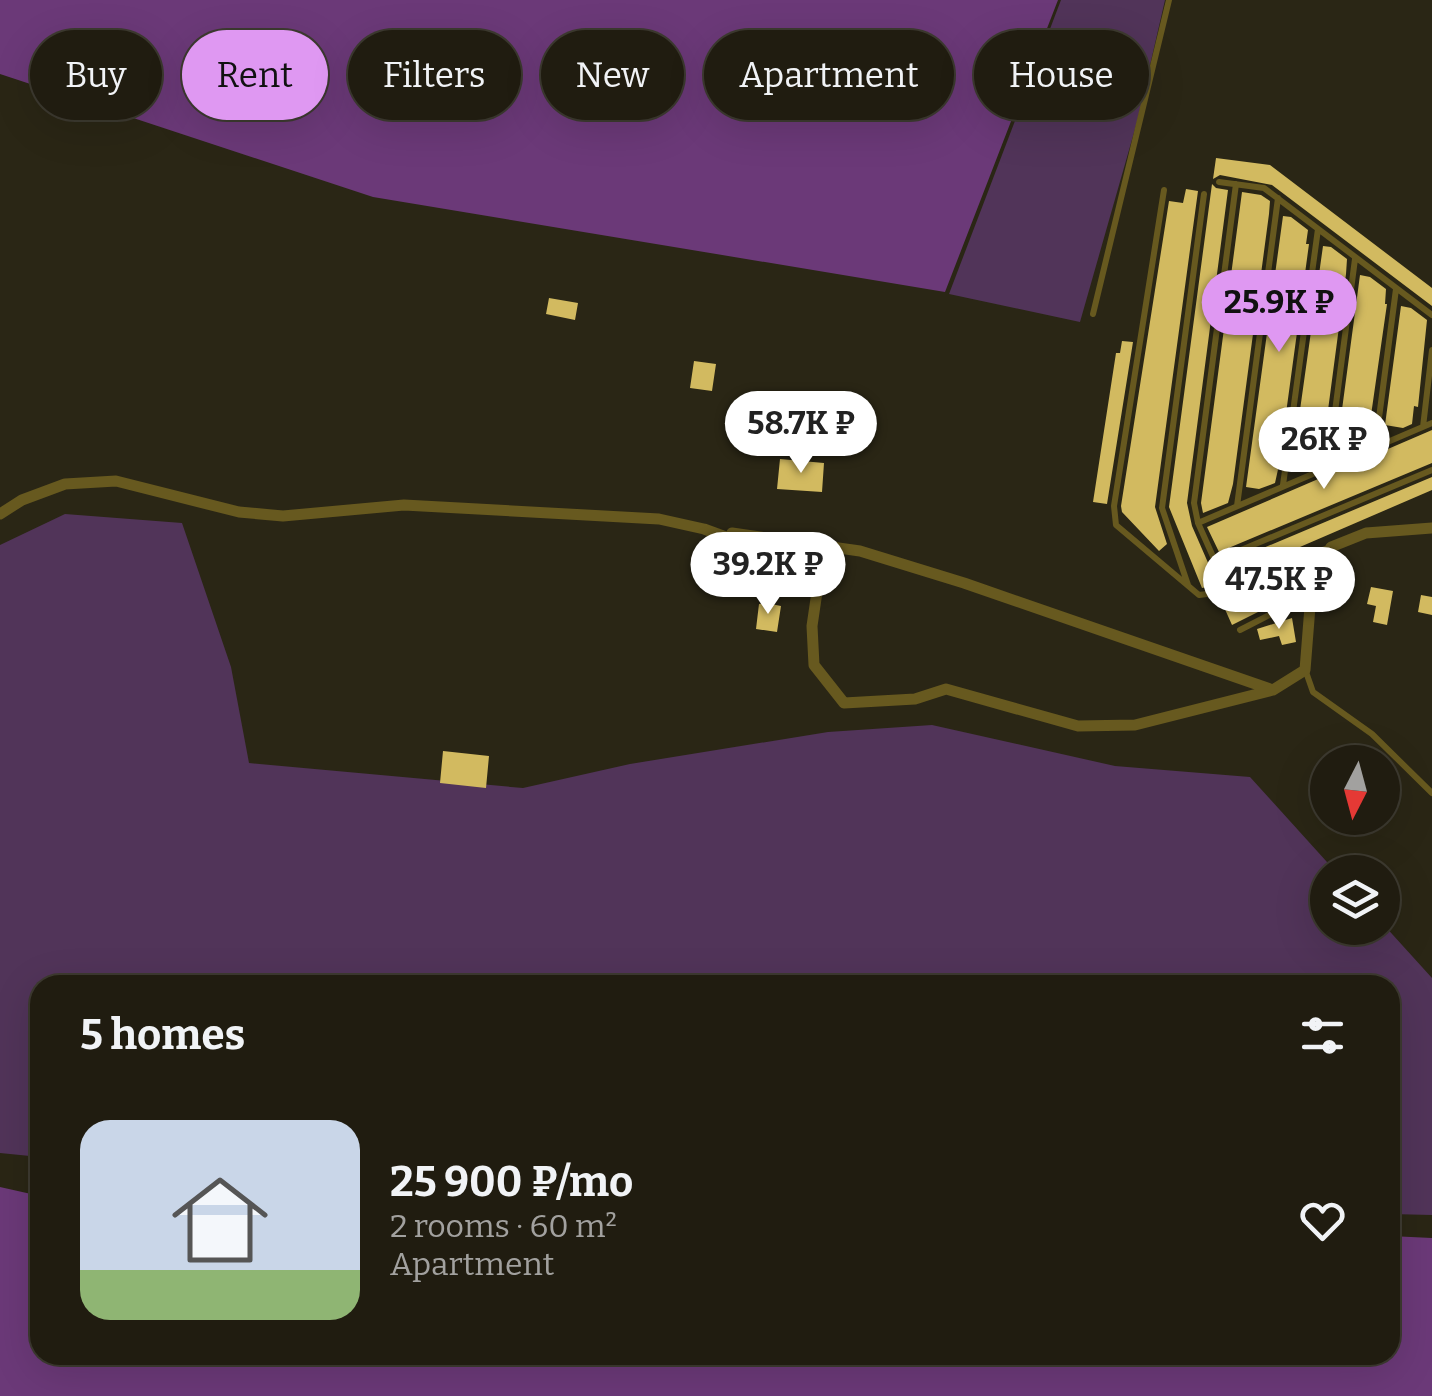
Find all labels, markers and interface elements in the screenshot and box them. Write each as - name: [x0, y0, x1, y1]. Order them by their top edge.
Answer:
- chip: Buy: [30, 30, 162, 120]
- chip: Rent: [182, 30, 328, 120]
- chip: Filters: [348, 30, 521, 120]
- chip: New: [541, 30, 684, 120]
- chip: Apartment: [704, 30, 954, 120]
- chip: House: [974, 30, 1149, 120]
- pin: 25.9K ₽: [1187, 270, 1371, 355]
- text: 25.9K ₽: [1224, 283, 1334, 321]
- pin: 58.7K ₽: [709, 391, 893, 476]
- text: 58.7K ₽: [747, 404, 855, 442]
- pin: 26K ₽: [1254, 407, 1394, 492]
- text: 26K ₽: [1281, 420, 1367, 458]
- pin: 39.2K ₽: [676, 532, 860, 617]
- text: 39.2K ₽: [713, 545, 823, 583]
- pin: 47.5K ₽: [1187, 547, 1371, 632]
- text: 47.5K ₽: [1225, 560, 1333, 598]
- north arrow: [1310, 745, 1400, 835]
- map controls: [1310, 745, 1400, 945]
- button: layers: [1310, 855, 1400, 945]
- icon: filters: [1295, 1008, 1350, 1063]
- text: 5 homes: [80, 1010, 245, 1060]
- text: 25 900 ₽/mo: [390, 1157, 633, 1207]
- icon: home: [160, 1160, 280, 1280]
- icon: heart: [1295, 1193, 1350, 1248]
- text: 2 rooms · 60 m²: [390, 1207, 617, 1245]
- text: Apartment: [390, 1245, 554, 1283]

